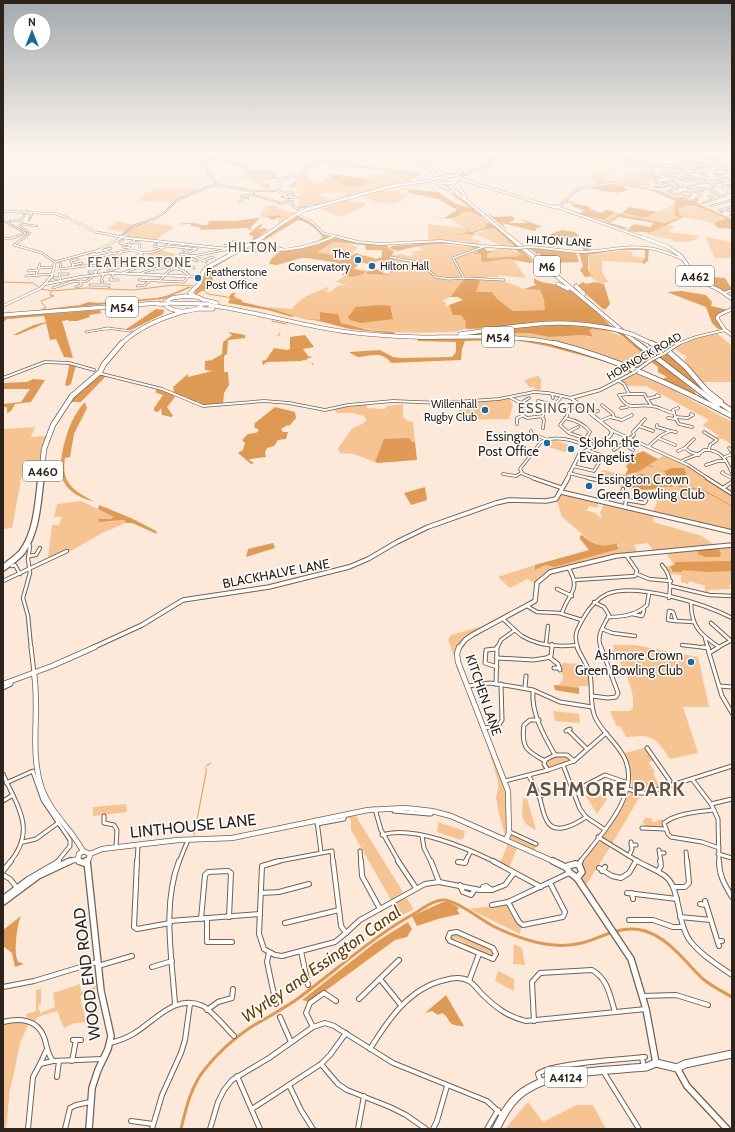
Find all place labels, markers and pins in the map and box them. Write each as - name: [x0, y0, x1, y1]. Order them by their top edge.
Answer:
- place label: The Conservatory: [288, 247, 350, 274]
- marker: The Conservatory: [353, 255, 363, 265]
- place label: Hilton Hall: [380, 259, 429, 273]
- marker: Hilton Hall: [367, 261, 377, 271]
- place label: Featherstone Post Office: [206, 265, 267, 292]
- marker: Featherstone Post Office: [193, 273, 203, 283]
- place label: Willenhall Rugby Club: [424, 397, 477, 424]
- marker: Willenhall Rugby Club: [480, 405, 490, 415]
- place label: Essington Post Office: [478, 428, 539, 459]
- place label: St John the Evangelist: [579, 434, 640, 465]
- marker: Essington Post Office: [542, 438, 552, 448]
- marker: St John the Evangelist: [566, 444, 576, 454]
- place label: Essington Crown Green Bowling Club: [597, 471, 705, 502]
- marker: Essington Crown Green Bowling Club: [584, 481, 594, 491]
- place label: Ashmore Crown Green Bowling Club: [575, 647, 683, 678]
- marker: Ashmore Crown Green Bowling Club: [686, 657, 696, 667]

